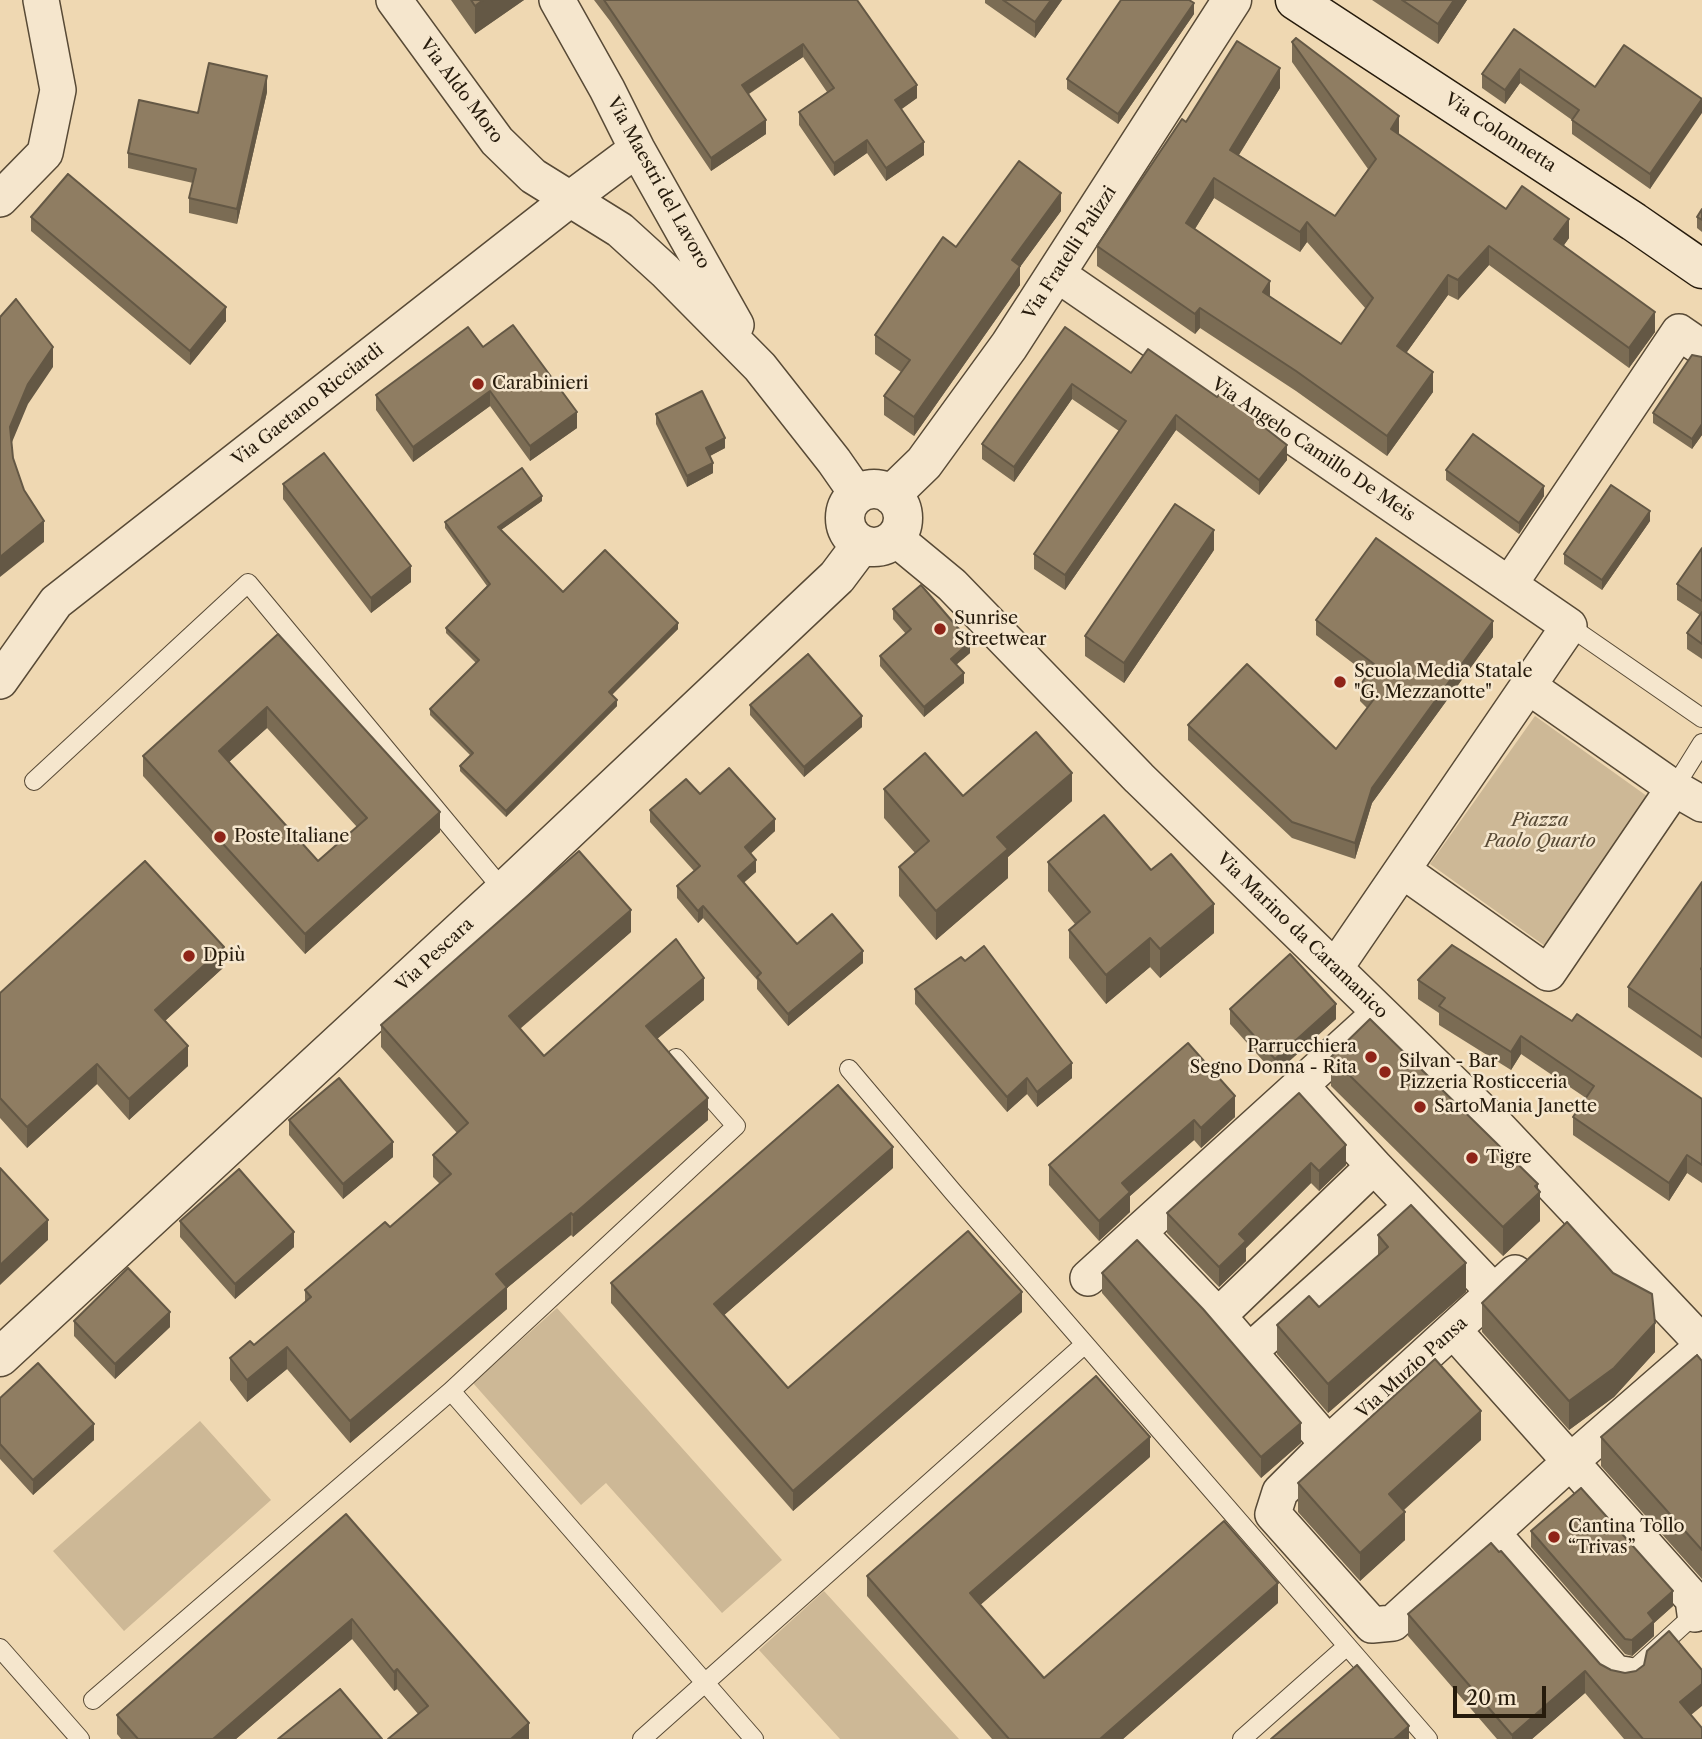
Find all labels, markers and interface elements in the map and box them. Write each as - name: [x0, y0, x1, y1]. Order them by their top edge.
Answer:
- street label: Via Aldo Moro: [415, 34, 507, 148]
- street label: Via Colonnetta: [1440, 89, 1560, 177]
- street label: Via Maestri del Lavoro: [602, 93, 714, 273]
- street label: Via Fratelli Palizzi: [1019, 182, 1121, 324]
- street label: Via Gaetano Ricciardi: [228, 339, 388, 471]
- place label: Carabinieri: [492, 373, 589, 395]
- street label: Via Angelo Camillo De Meis: [1207, 374, 1419, 526]
- marker: Carabinieri: [470, 376, 486, 392]
- place label: Sunrise Streetwear: [954, 608, 1047, 650]
- marker: Sunrise Streetwear: [932, 621, 948, 637]
- place label: Scuola Media Statale "G. Mezzanotte": [1354, 661, 1532, 704]
- marker: Scuola Media Statale "G. Mezzanotte": [1332, 674, 1348, 690]
- park label: Piazza Paolo Quarto: [1484, 810, 1596, 852]
- place label: Poste Italiane: [234, 826, 349, 848]
- marker: Poste Italiane: [212, 829, 228, 845]
- street label: Via Marino da Caramanico: [1212, 849, 1392, 1023]
- street label: Via Pescara: [392, 914, 478, 996]
- place label: Dpiù: [203, 945, 245, 967]
- marker: Dpiù: [181, 948, 197, 964]
- place label: Parrucchiera Segno Donna - Rita: [1190, 1036, 1357, 1078]
- marker: Parrucchiera Segno Donna - Rita: [1363, 1049, 1379, 1065]
- place label: Silvan - Bar Pizzeria Rosticceria: [1399, 1051, 1568, 1094]
- marker: Silvan - Bar Pizzeria Rosticceria: [1377, 1064, 1393, 1080]
- place label: SartoMania Janette: [1434, 1096, 1597, 1118]
- marker: SartoMania Janette: [1412, 1099, 1428, 1115]
- place label: Tigre: [1486, 1147, 1532, 1169]
- marker: Tigre: [1464, 1150, 1480, 1166]
- street label: Via Muzio Pansa: [1352, 1312, 1472, 1424]
- place label: Cantina Tollo “Trivas”: [1568, 1516, 1685, 1558]
- marker: Cantina Tollo “Trivas”: [1546, 1529, 1562, 1545]
- scale bar: [1457, 1672, 1550, 1716]
- text: 20 m: [1466, 1685, 1517, 1710]

